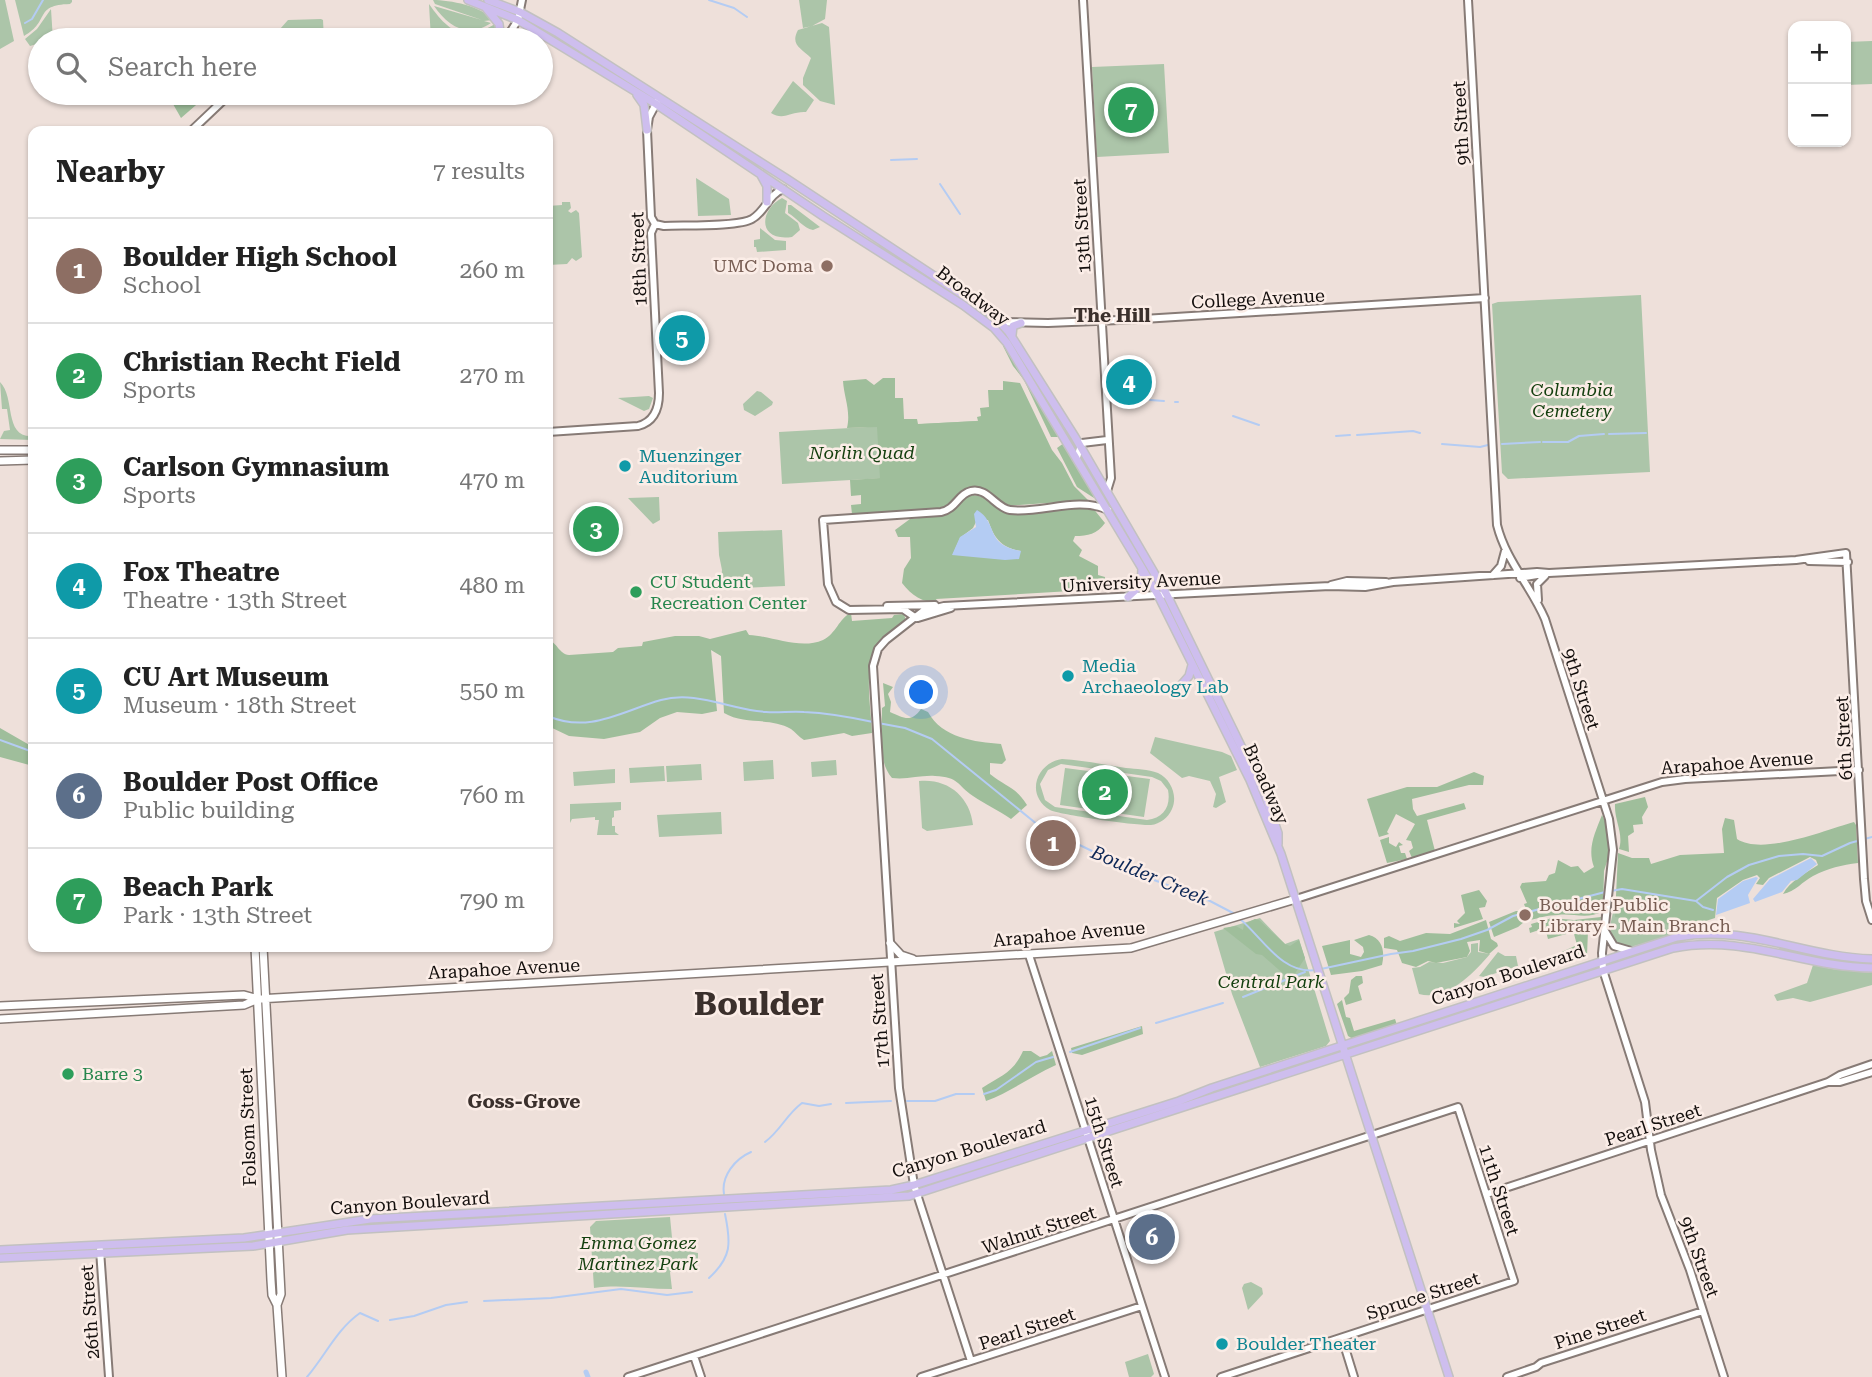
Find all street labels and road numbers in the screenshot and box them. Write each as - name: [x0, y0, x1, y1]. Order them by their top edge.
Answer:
- street label: 9th Street: [1448, 80, 1473, 166]
- street label: 13th Street: [1069, 178, 1094, 274]
- street label: 18th Street: [626, 211, 651, 307]
- street label: Broadway: [933, 261, 1014, 330]
- street label: College Avenue: [1191, 285, 1325, 312]
- street label: University Avenue: [1061, 567, 1221, 596]
- street label: 9th Street: [1558, 645, 1605, 733]
- street label: 6th Street: [1831, 695, 1856, 781]
- street label: Broadway: [1239, 740, 1294, 828]
- street label: Arapahoe Avenue: [1660, 747, 1814, 778]
- street label: Arapahoe Avenue: [992, 916, 1146, 951]
- street label: Canyon Boulevard: [1429, 940, 1588, 1009]
- street label: Arapahoe Avenue: [427, 954, 581, 983]
- street label: 17th Street: [866, 973, 893, 1069]
- street label: Folsom Street: [235, 1067, 260, 1187]
- street label: 15th Street: [1081, 1094, 1128, 1190]
- street label: Pearl Street: [1602, 1099, 1704, 1150]
- street label: Canyon Boulevard: [889, 1115, 1049, 1182]
- street label: 11th Street: [1475, 1142, 1524, 1238]
- street label: Canyon Boulevard: [330, 1186, 491, 1219]
- street label: Walnut Street: [979, 1201, 1099, 1258]
- street label: 9th Street: [1675, 1213, 1724, 1300]
- street label: 26th Street: [76, 1264, 103, 1360]
- street label: Spruce Street: [1364, 1267, 1482, 1324]
- street label: Pearl Street: [976, 1303, 1078, 1354]
- street label: Pine Street: [1551, 1304, 1649, 1353]

